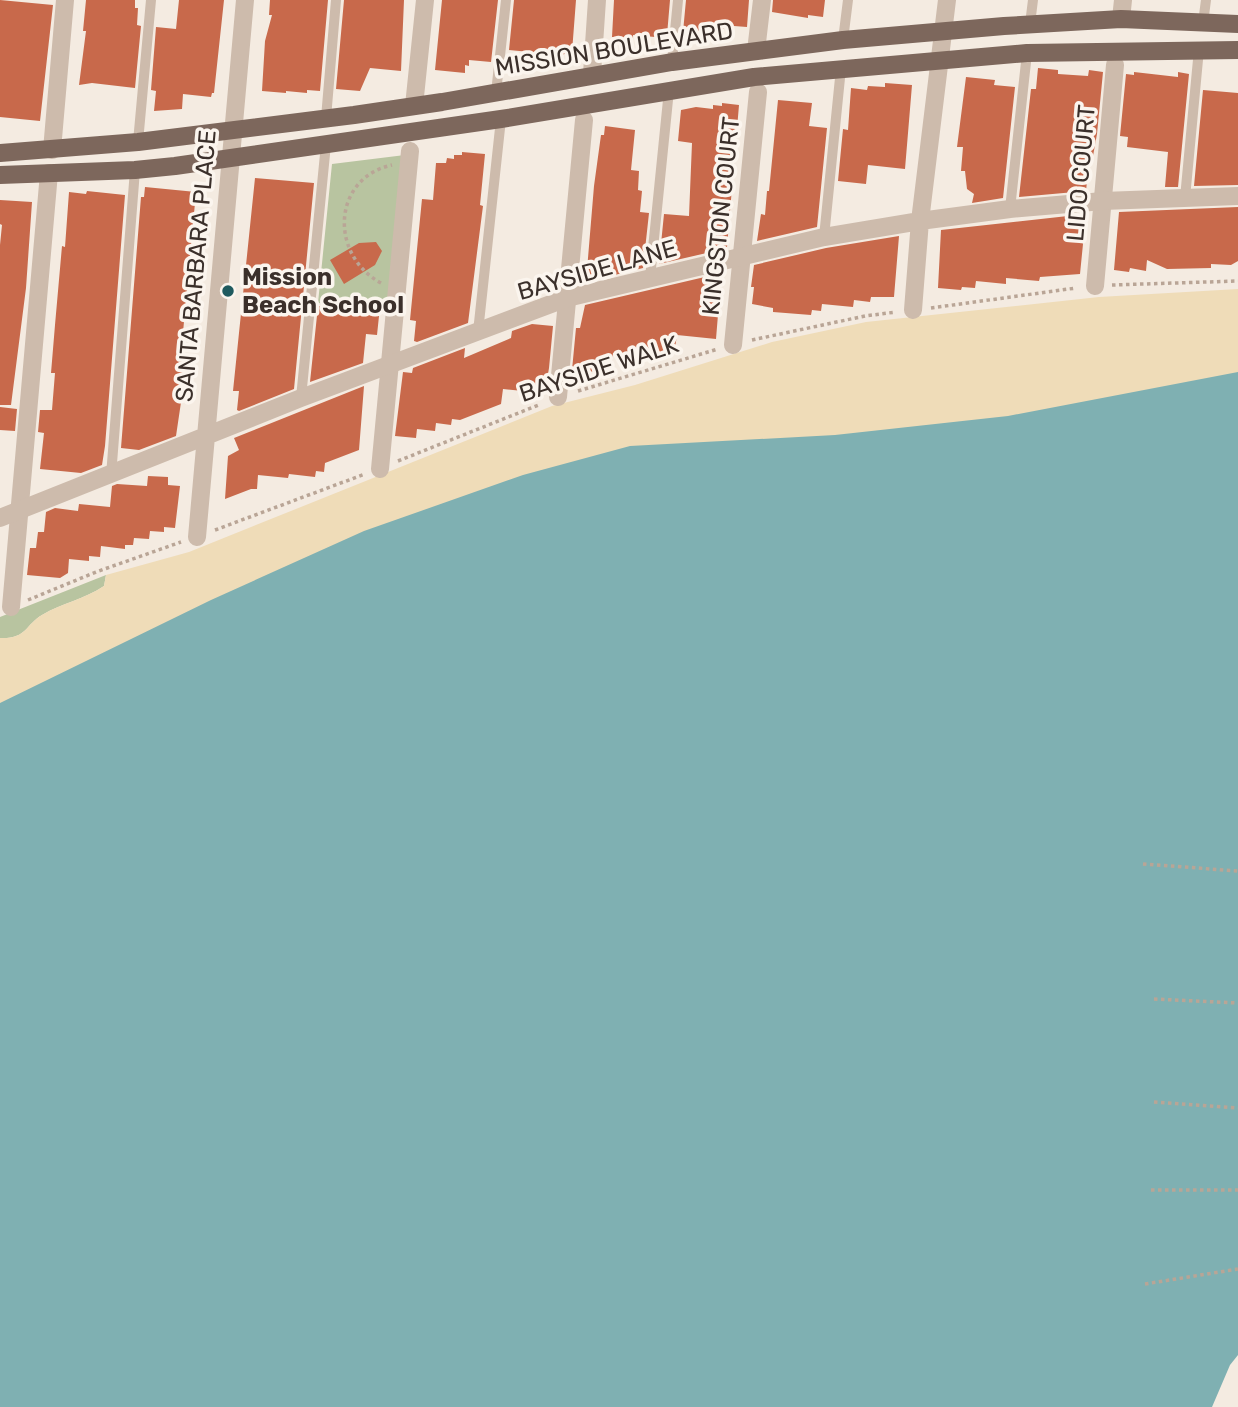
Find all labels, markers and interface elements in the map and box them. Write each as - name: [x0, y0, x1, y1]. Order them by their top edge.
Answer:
- street label: MISSION BOULEVARD: [493, 16, 735, 82]
- street label: LIDO COURT: [1061, 103, 1101, 243]
- street label: KINGSTON COURT: [697, 115, 745, 317]
- street label: SANTA BARBARA PLACE: [170, 129, 222, 403]
- street label: BAYSIDE LANE: [514, 234, 680, 306]
- place label: Mission Beach School: [242, 263, 404, 319]
- marker: Mission Beach School: [220, 283, 236, 299]
- street label: BAYSIDE WALK: [516, 330, 683, 408]

